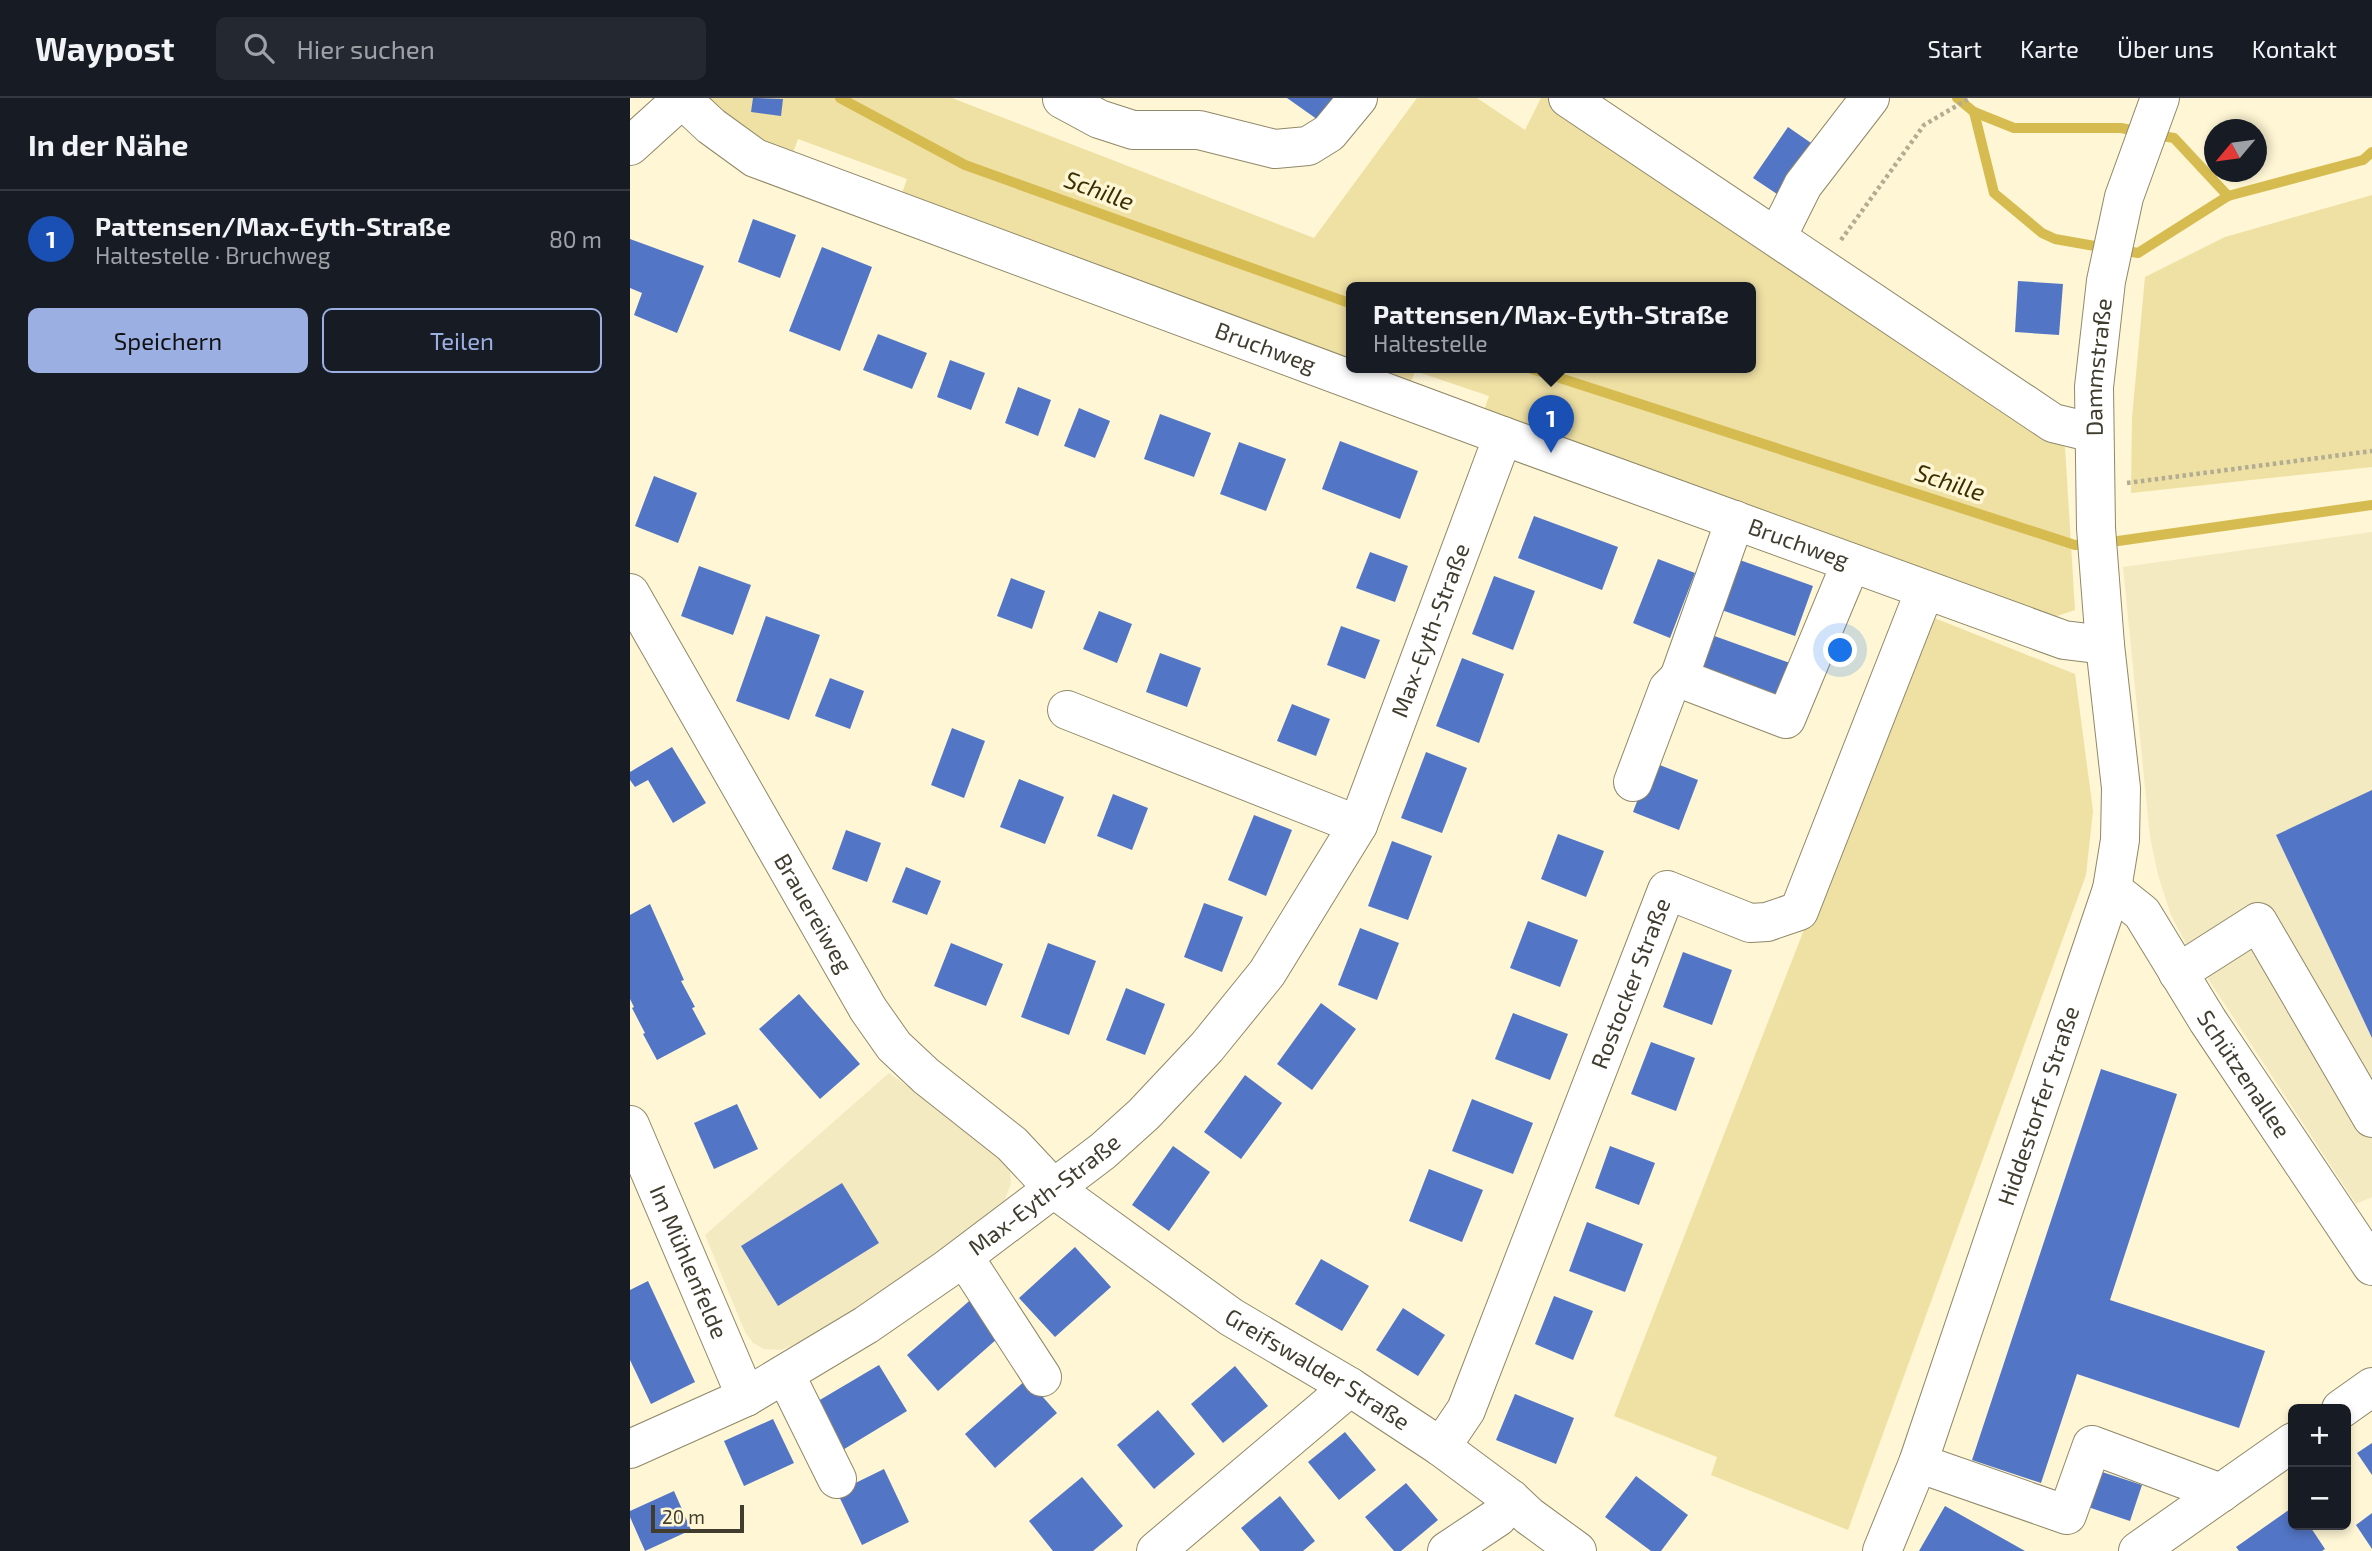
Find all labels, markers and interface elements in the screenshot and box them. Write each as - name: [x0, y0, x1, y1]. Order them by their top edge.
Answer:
- search box: [216, 17, 706, 80]
- text: Waypost: [35, 28, 174, 68]
- icon: search: [240, 29, 278, 67]
- text: Hier suchen: [296, 33, 435, 64]
- text: Start: [1928, 34, 1982, 63]
- text: Karte: [2020, 34, 2079, 63]
- text: Über uns: [2117, 34, 2214, 63]
- text: Kontakt: [2252, 34, 2337, 63]
- north arrow: [2204, 119, 2267, 182]
- text: In der Nähe: [28, 126, 189, 162]
- water label: Schille: [1061, 164, 1138, 216]
- text: Pattensen/Max-Eyth-Straße: [95, 210, 451, 241]
- text: 1: [46, 225, 56, 253]
- text: 80 m: [549, 225, 602, 253]
- text: Haltestelle · Bruchweg: [95, 241, 331, 269]
- popup: [1346, 282, 1756, 373]
- street label: Dammstraße: [2079, 297, 2117, 436]
- text: Pattensen/Max-Eyth-Straße: [1373, 298, 1729, 329]
- button: Speichern: [28, 308, 308, 373]
- button: Teilen: [322, 308, 602, 373]
- street label: Bruchweg: [1212, 315, 1320, 378]
- text: Haltestelle: [1373, 329, 1488, 357]
- pin: 1: [1528, 395, 1574, 453]
- water label: Schille: [1912, 457, 1989, 506]
- street label: Bruchweg: [1745, 511, 1853, 574]
- street label: Max-Eyth-Straße: [1384, 539, 1475, 721]
- your location: [1823, 633, 1857, 667]
- street label: Brauereiweg: [769, 848, 859, 977]
- street label: Rostocker Straße: [1584, 894, 1676, 1072]
- street label: Hiddestorfer Straße: [1991, 1002, 2084, 1209]
- street label: Schützenallee: [2192, 1005, 2297, 1143]
- street label: Max-Eyth-Straße: [962, 1127, 1126, 1261]
- street label: Im Mühlenfelde: [644, 1181, 734, 1343]
- street label: Greifswalder Straße: [1221, 1302, 1415, 1436]
- map controls: [2288, 1404, 2351, 1530]
- button: +: [2288, 1404, 2351, 1467]
- button: −: [2288, 1467, 2351, 1530]
- scale bar: [651, 1502, 744, 1534]
- text: 20 m: [662, 1505, 705, 1528]

